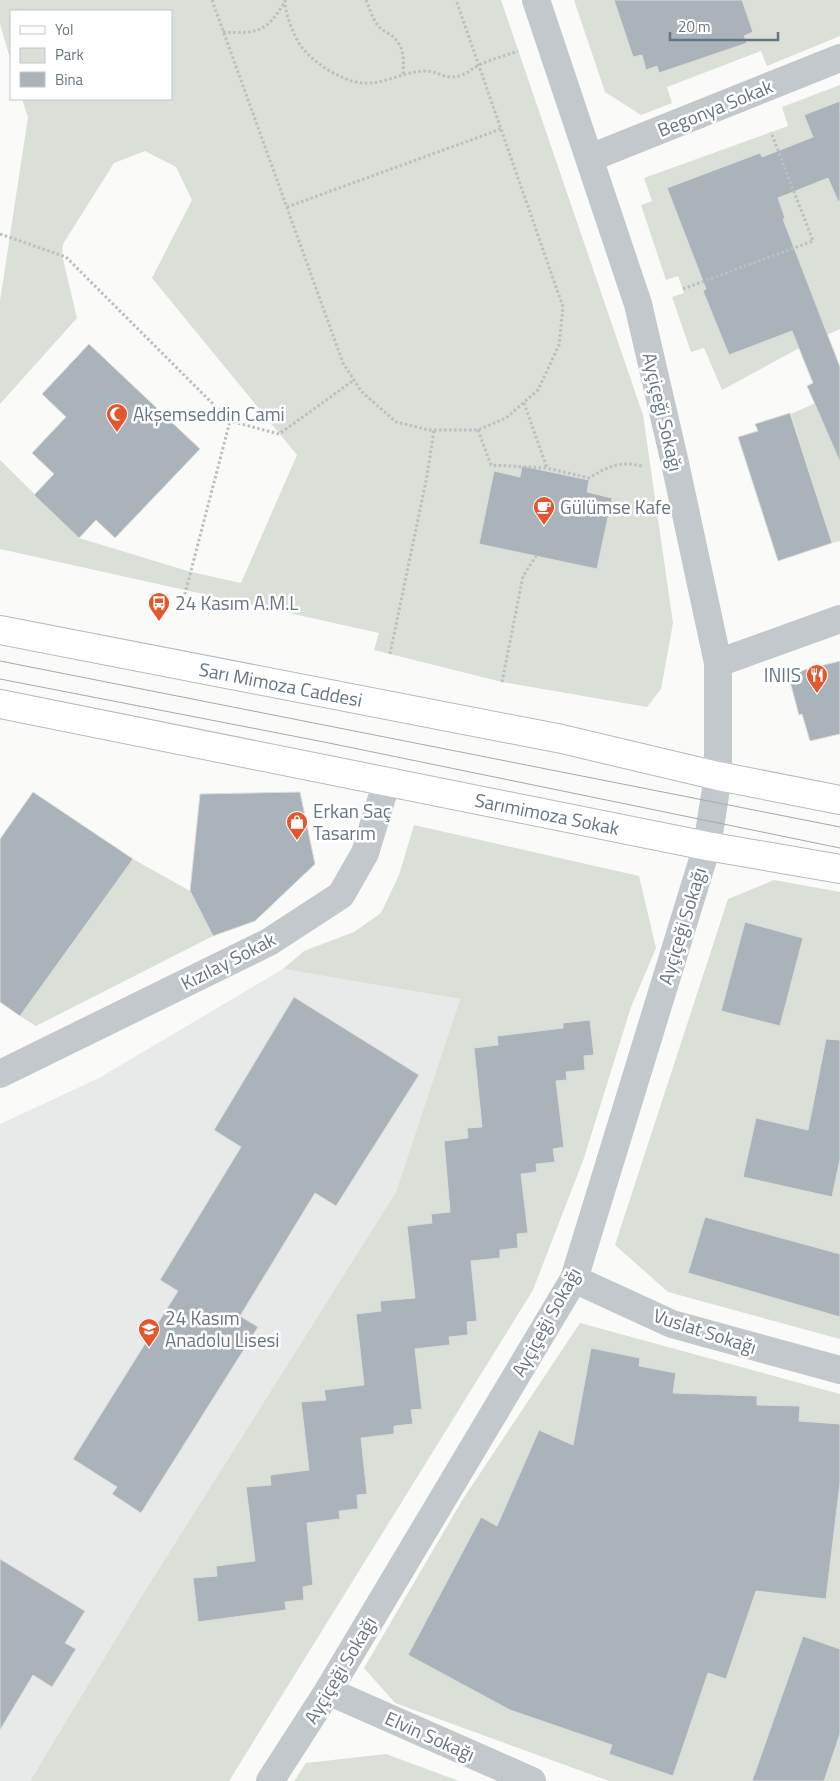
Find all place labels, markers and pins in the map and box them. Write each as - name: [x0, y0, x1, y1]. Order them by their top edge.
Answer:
- place label: Akşemseddin Cami: [133, 399, 285, 428]
- mosque icon: Akşemseddin Cami: [105, 402, 129, 433]
- place label: Gülümse Kafe: [560, 492, 671, 521]
- cafe icon: Gülümse Kafe: [532, 495, 556, 526]
- place label: 24 Kasım A.M.L: [175, 588, 298, 617]
- bus stop icon: 24 Kasım A.M.L: [147, 591, 171, 622]
- place label: INIIS: [764, 660, 801, 689]
- restaurant icon: INIIS: [805, 663, 829, 694]
- place label: Erkan Saç Tasarım: [313, 796, 391, 847]
- shop icon: Erkan Saç Tasarım: [285, 810, 309, 841]
- place label: 24 Kasım Anadolu Lisesi: [165, 1303, 279, 1354]
- school or university icon: 24 Kasım Anadolu Lisesi: [137, 1317, 161, 1348]

